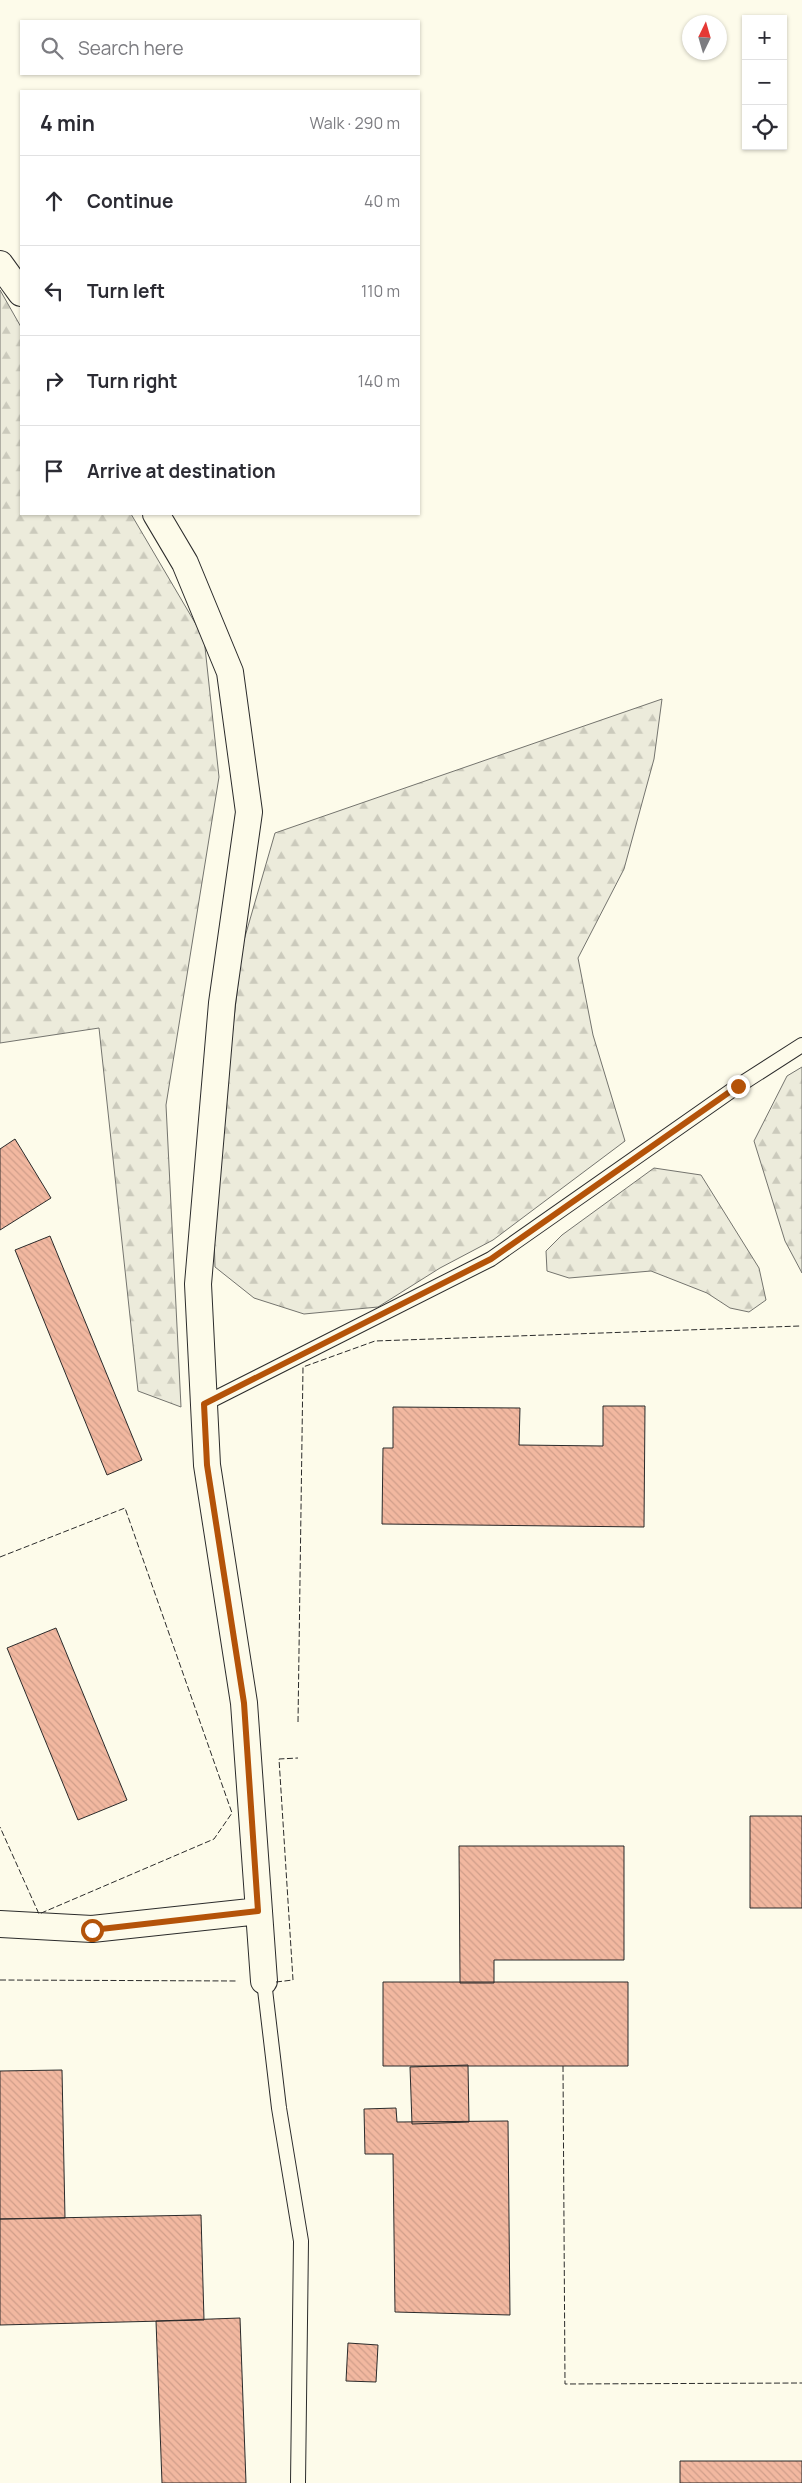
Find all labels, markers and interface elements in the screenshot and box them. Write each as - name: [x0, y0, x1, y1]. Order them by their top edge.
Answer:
- north arrow: [682, 15, 727, 60]
- map controls: [742, 15, 787, 150]
- button: +: [742, 15, 787, 60]
- search box: [20, 20, 420, 75]
- icon: search: [38, 34, 66, 62]
- text: Search here: [78, 35, 184, 61]
- button: −: [742, 60, 787, 105]
- button: locate: [742, 105, 787, 150]
- text: 4 min: [40, 109, 95, 137]
- text: Walk · 290 m: [310, 112, 400, 134]
- icon: ahead: [40, 187, 68, 215]
- text: Continue: [87, 188, 173, 214]
- text: 40 m: [364, 190, 400, 212]
- icon: left: [40, 277, 68, 305]
- text: Turn left: [87, 278, 165, 304]
- text: 110 m: [361, 280, 400, 302]
- icon: right: [40, 367, 68, 395]
- text: Turn right: [87, 368, 177, 394]
- text: 140 m: [358, 370, 400, 392]
- icon: arrive: [40, 457, 68, 485]
- text: Arrive at destination: [87, 458, 276, 484]
- route end: [727, 1075, 750, 1098]
- route start: [81, 1919, 104, 1942]

